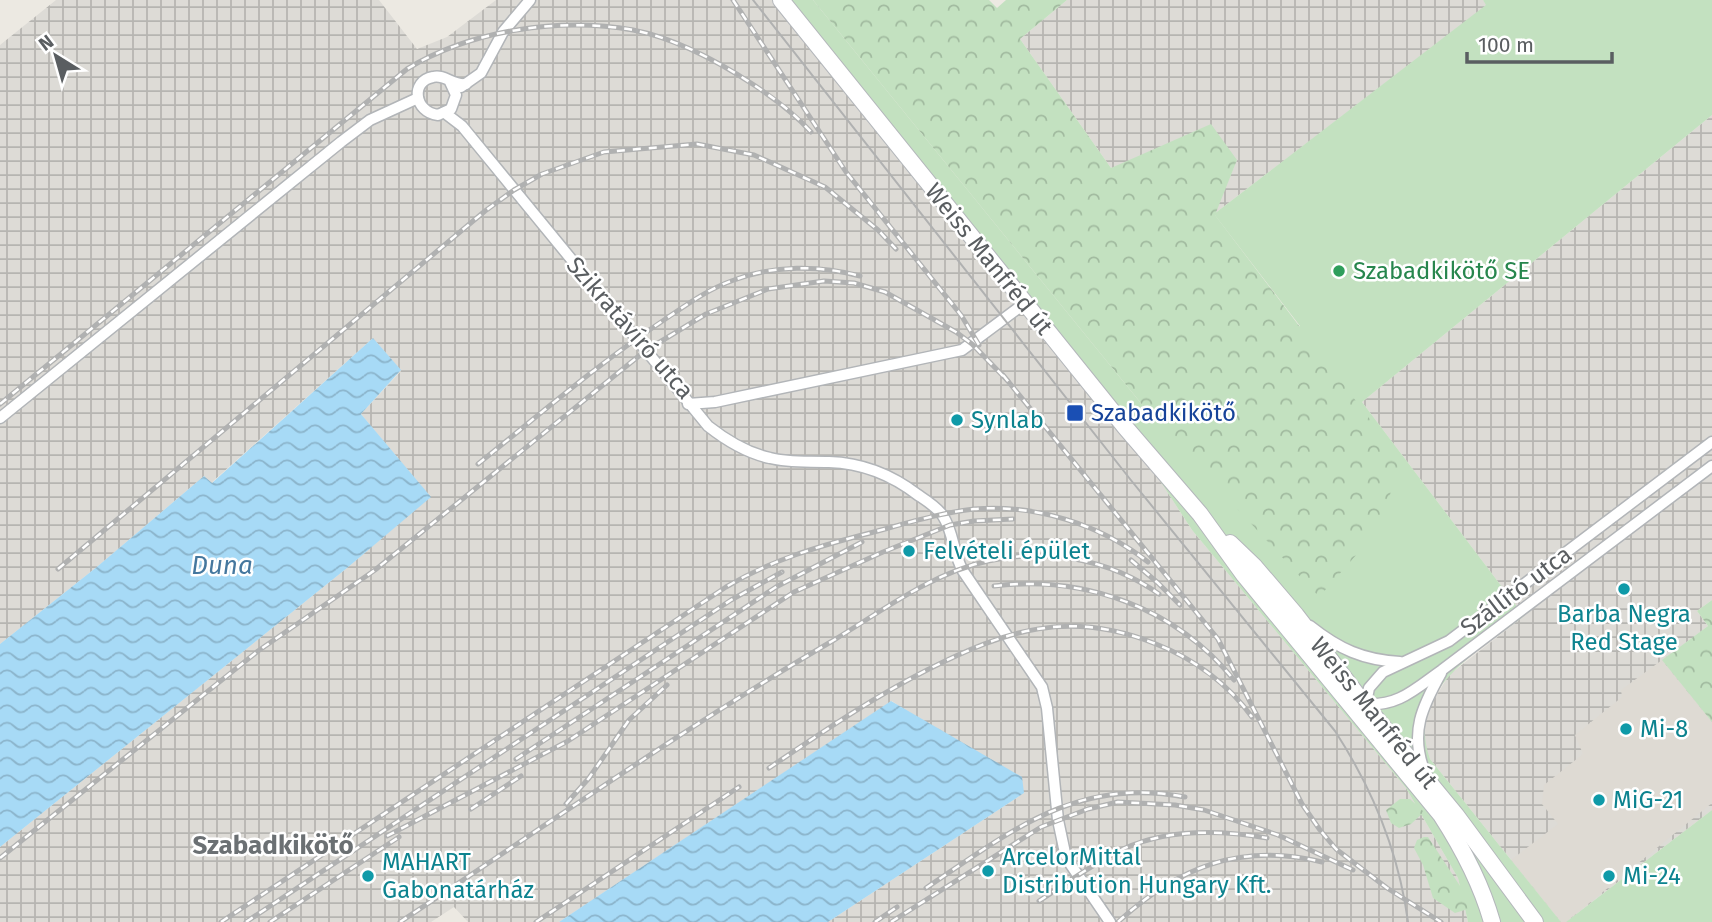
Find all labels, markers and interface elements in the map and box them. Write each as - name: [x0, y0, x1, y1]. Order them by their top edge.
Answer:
- north arrow: [21, 21, 91, 91]
- scale bar: [1467, 21, 1612, 65]
- text: N: [34, 30, 58, 56]
- text: 100 m: [1478, 32, 1534, 58]
- street label: Weiss Manfréd út: [919, 178, 1059, 341]
- street label: Szikratávíró utca: [561, 251, 699, 405]
- place label: Szabadkikötő SE: [1353, 257, 1530, 285]
- marker: Szabadkikötő SE: [1331, 263, 1347, 279]
- place label: Szabadkikötő: [1091, 399, 1236, 427]
- marker: Szabadkikötő: [1065, 403, 1085, 423]
- place label: Synlab: [971, 406, 1044, 434]
- marker: Synlab: [949, 412, 965, 428]
- place label: Felvételi épület: [923, 537, 1090, 565]
- street label: Szállító utca: [1455, 540, 1577, 642]
- marker: Felvételi épület: [901, 543, 917, 559]
- water label: Duna: [191, 550, 253, 581]
- marker: Barba Negra Red Stage: [1616, 581, 1632, 597]
- place label: Barba Negra Red Stage: [1557, 600, 1691, 656]
- street label: Weiss Manfréd út: [1304, 632, 1444, 795]
- place label: Mi-8: [1640, 715, 1688, 743]
- marker: Mi-8: [1618, 721, 1634, 737]
- place label: MiG-21: [1613, 786, 1683, 814]
- marker: MiG-21: [1591, 792, 1607, 808]
- district label: Szabadkikötő: [192, 830, 354, 861]
- place label: ArcelorMittal Distribution Hungary Kft.: [1002, 843, 1271, 899]
- place label: MAHART Gabonatárház: [382, 848, 534, 904]
- place label: Mi-24: [1623, 862, 1681, 890]
- marker: ArcelorMittal Distribution Hungary Kft.: [980, 863, 996, 879]
- marker: MAHART Gabonatárház: [360, 868, 376, 884]
- marker: Mi-24: [1601, 868, 1617, 884]

